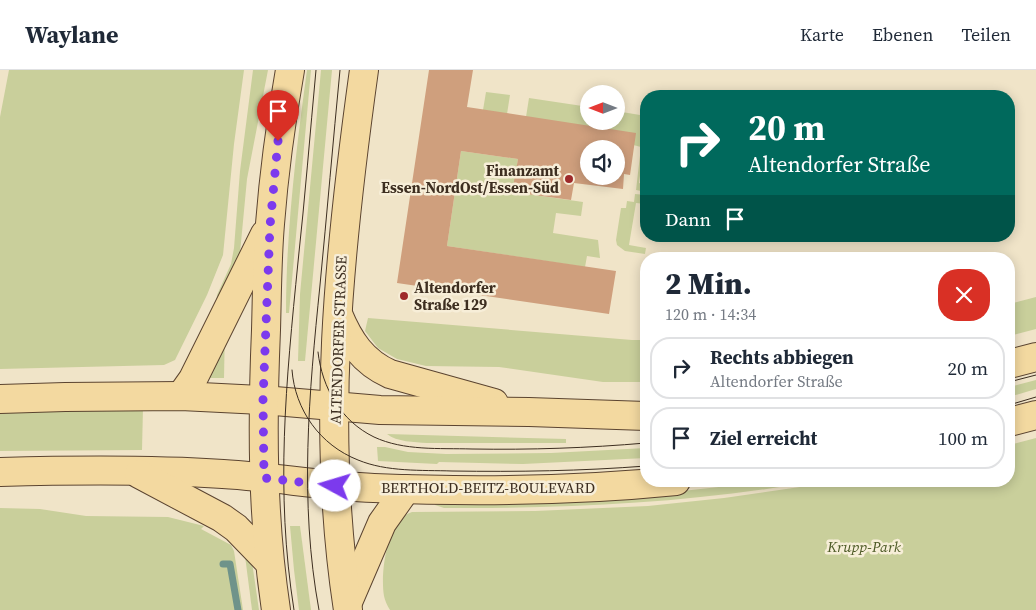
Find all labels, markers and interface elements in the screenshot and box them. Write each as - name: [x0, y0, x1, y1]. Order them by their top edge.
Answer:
- text: Waylane: [25, 18, 119, 51]
- text: Karte: [800, 22, 844, 47]
- text: Ebenen: [872, 22, 933, 47]
- text: Teilen: [961, 22, 1011, 47]
- north arrow: [580, 85, 625, 130]
- map controls: [580, 85, 625, 185]
- pin: [257, 90, 299, 141]
- icon: arrive: [264, 97, 292, 125]
- text: 20 m: [748, 104, 825, 152]
- icon: right: [665, 110, 730, 175]
- button: sound: [580, 140, 625, 185]
- text: Altendorfer Straße: [748, 149, 931, 179]
- place label: Finanzamt Essen-NordOst/Essen-Süd: [381, 160, 560, 198]
- marker: Finanzamt Essen-NordOst/Essen-Süd: [563, 173, 575, 185]
- icon: arrive: [721, 205, 749, 233]
- text: Dann: [665, 206, 711, 232]
- street label: ALTENDORFER STRASSE: [325, 255, 351, 425]
- text: 2 Min.: [665, 263, 752, 304]
- button: close: [938, 269, 990, 321]
- place label: Altendorfer Straße 129: [414, 277, 496, 315]
- marker: Altendorfer Straße 129: [398, 290, 410, 302]
- text: 120 m · 14:34: [665, 303, 756, 325]
- text: Rechts abbiegen: [710, 344, 854, 370]
- icon: right: [667, 354, 695, 382]
- text: 20 m: [947, 355, 988, 381]
- text: Altendorfer Straße: [710, 370, 843, 392]
- icon: arrive: [667, 424, 695, 452]
- text: Ziel erreicht: [710, 425, 817, 451]
- text: 100 m: [938, 425, 988, 451]
- position arrow: [308, 459, 360, 511]
- street label: BERTHOLD-BEITZ-BOULEVARD: [381, 477, 595, 498]
- park label: Krupp-Park: [826, 536, 902, 557]

